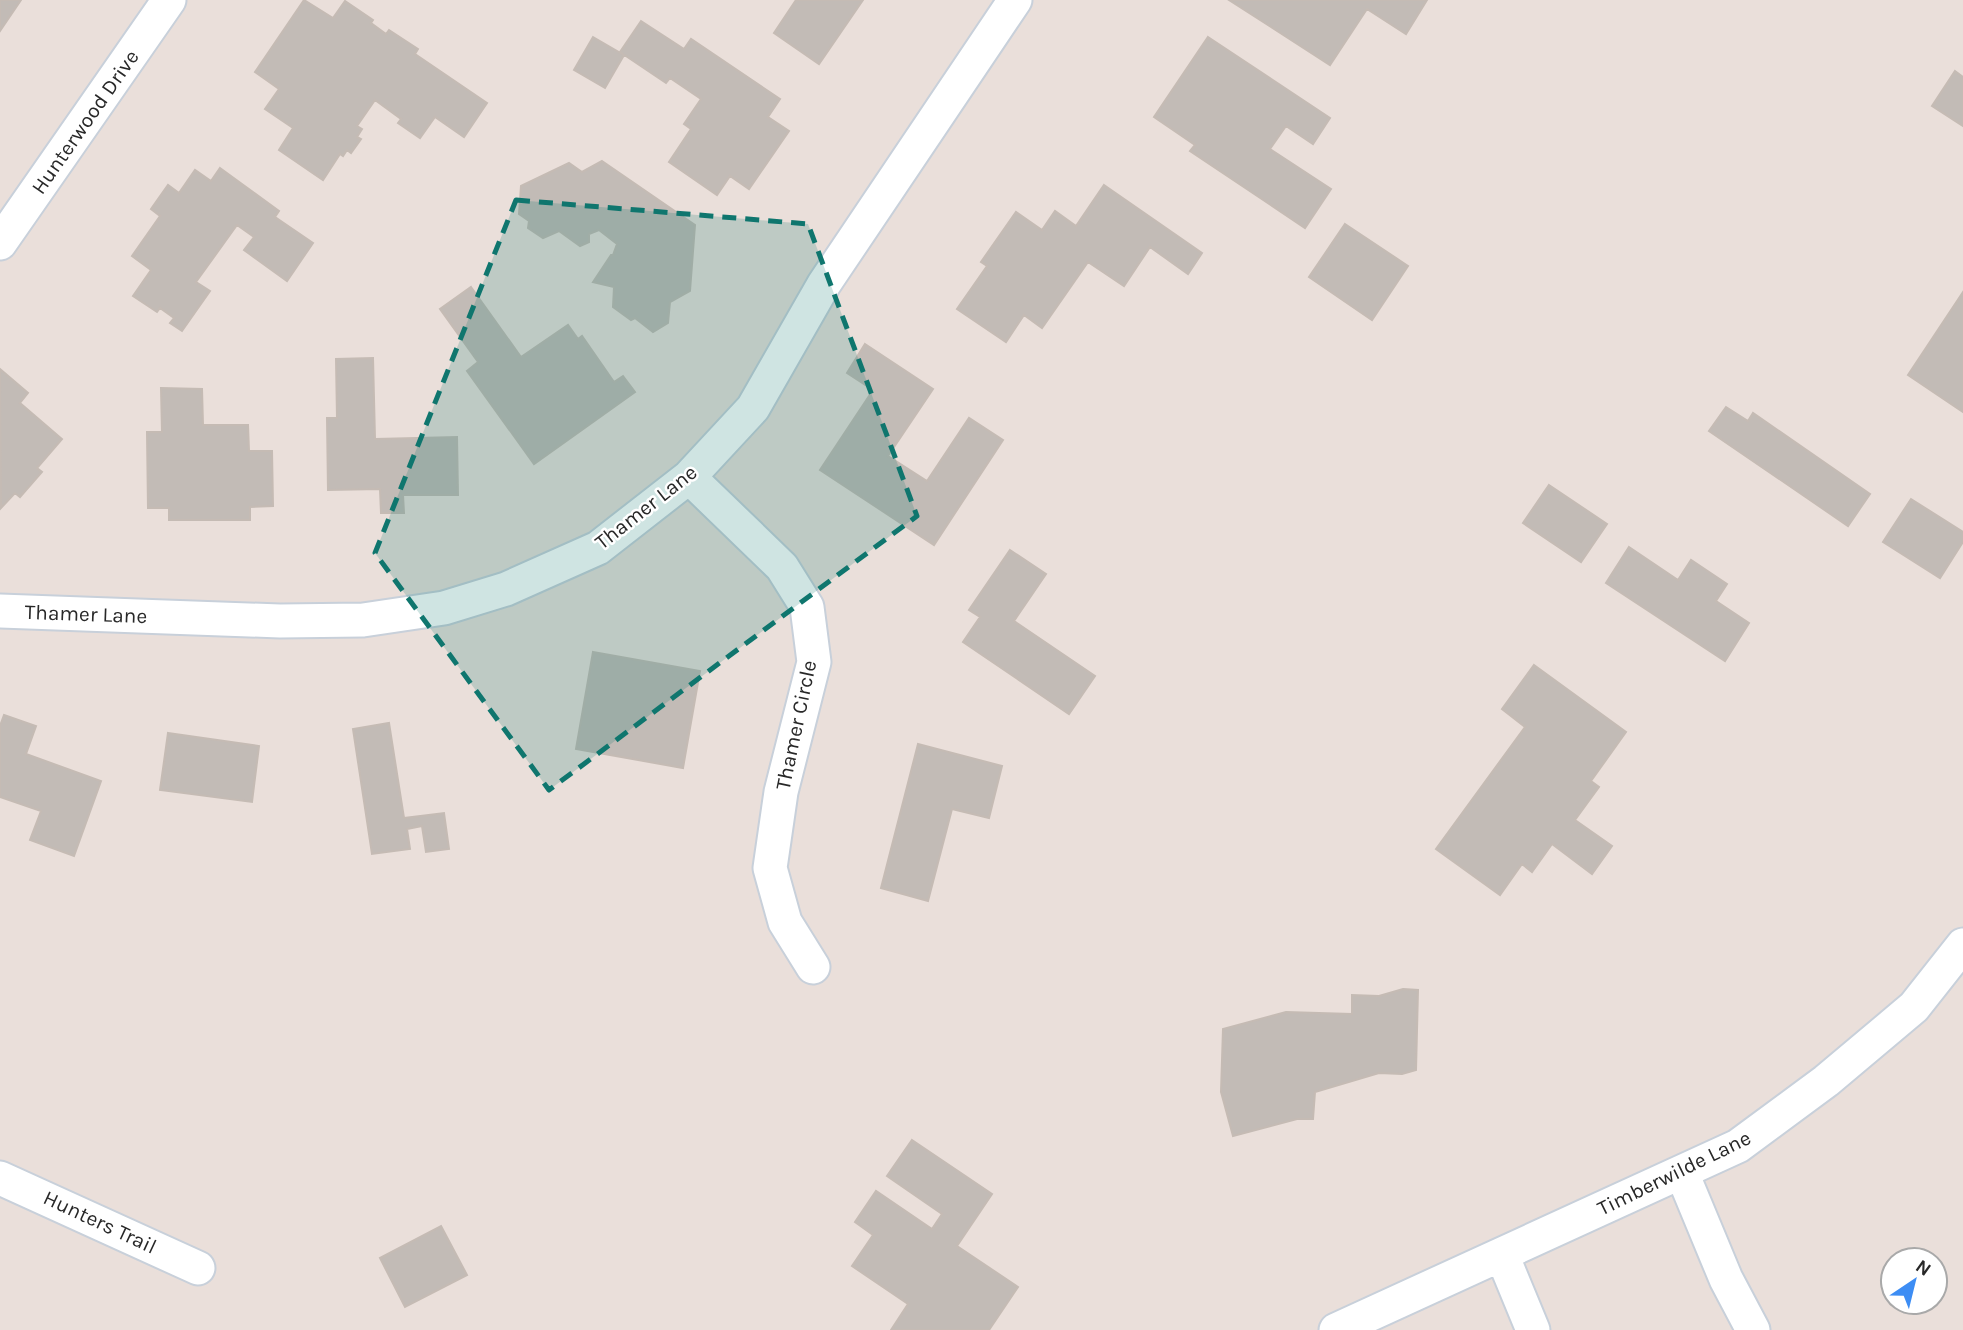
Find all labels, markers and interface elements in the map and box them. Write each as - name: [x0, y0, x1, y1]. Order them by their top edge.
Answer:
- street label: Hunterwood Drive: [26, 45, 144, 199]
- street label: Thamer Lane: [590, 460, 702, 554]
- street label: Thamer Lane: [24, 600, 148, 628]
- street label: Thamer Circle: [771, 658, 821, 792]
- street label: Timberwilde Lane: [1593, 1125, 1755, 1221]
- street label: Hunters Trail: [40, 1185, 160, 1259]
- north arrow: [1879, 1246, 1949, 1316]
- text: N: [1911, 1255, 1935, 1281]

